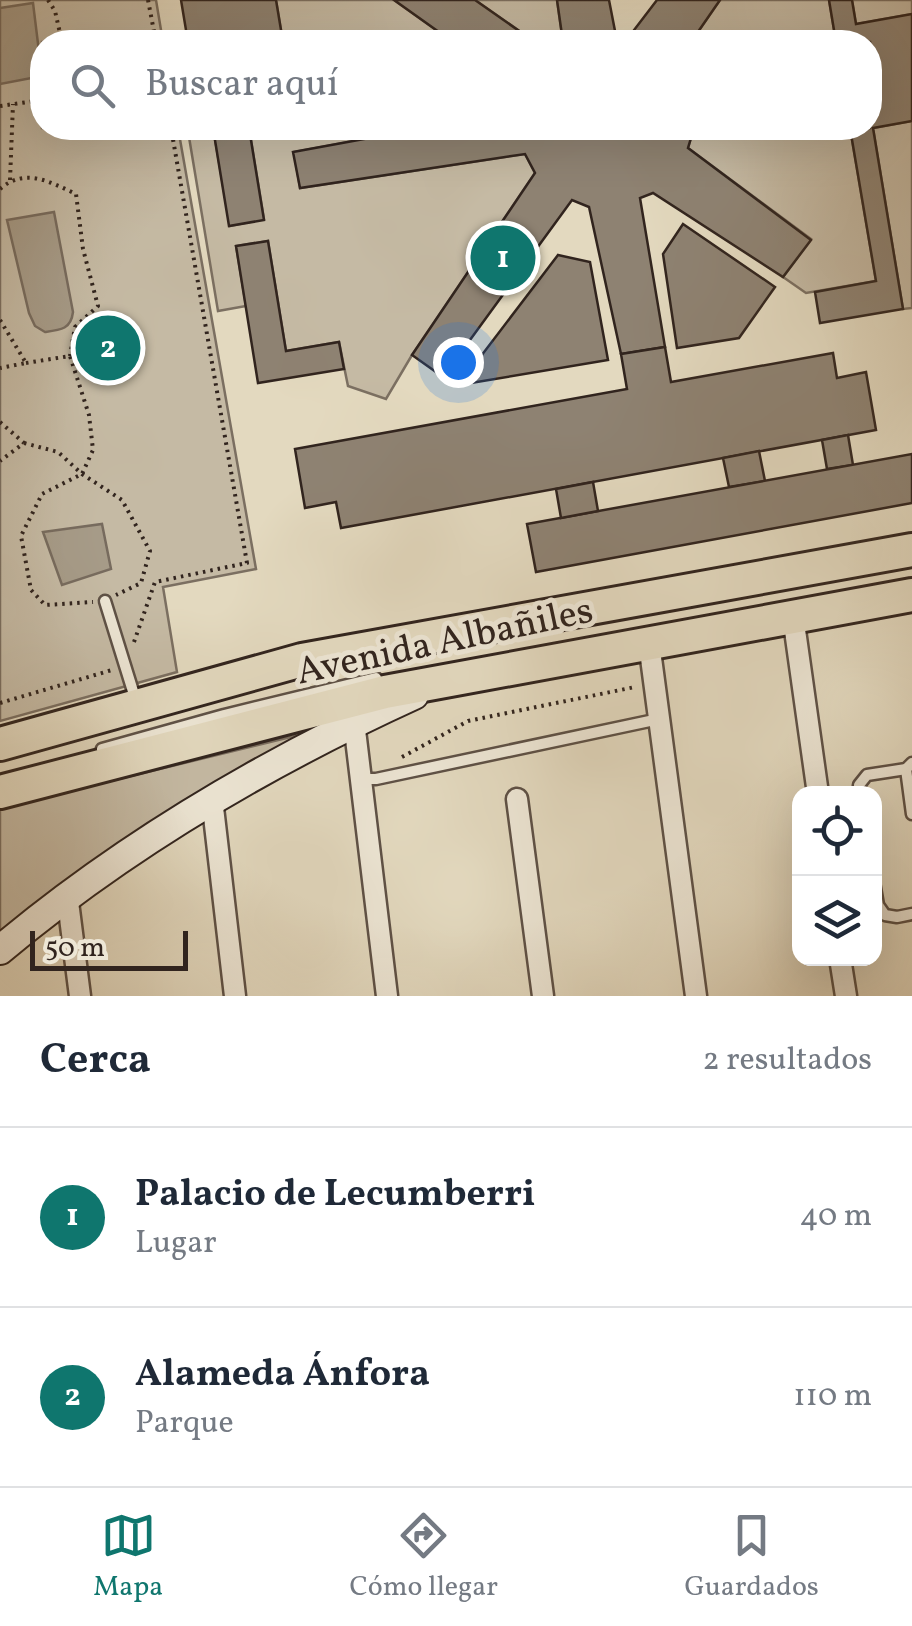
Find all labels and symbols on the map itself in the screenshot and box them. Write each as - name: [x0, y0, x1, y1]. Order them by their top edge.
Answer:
- pin: 1: [470, 220, 536, 296]
- pin: 2: [76, 310, 140, 386]
- your location: [433, 337, 484, 388]
- street label: Avenida Albañiles: [292, 586, 598, 700]
- scale bar: [30, 926, 188, 970]

